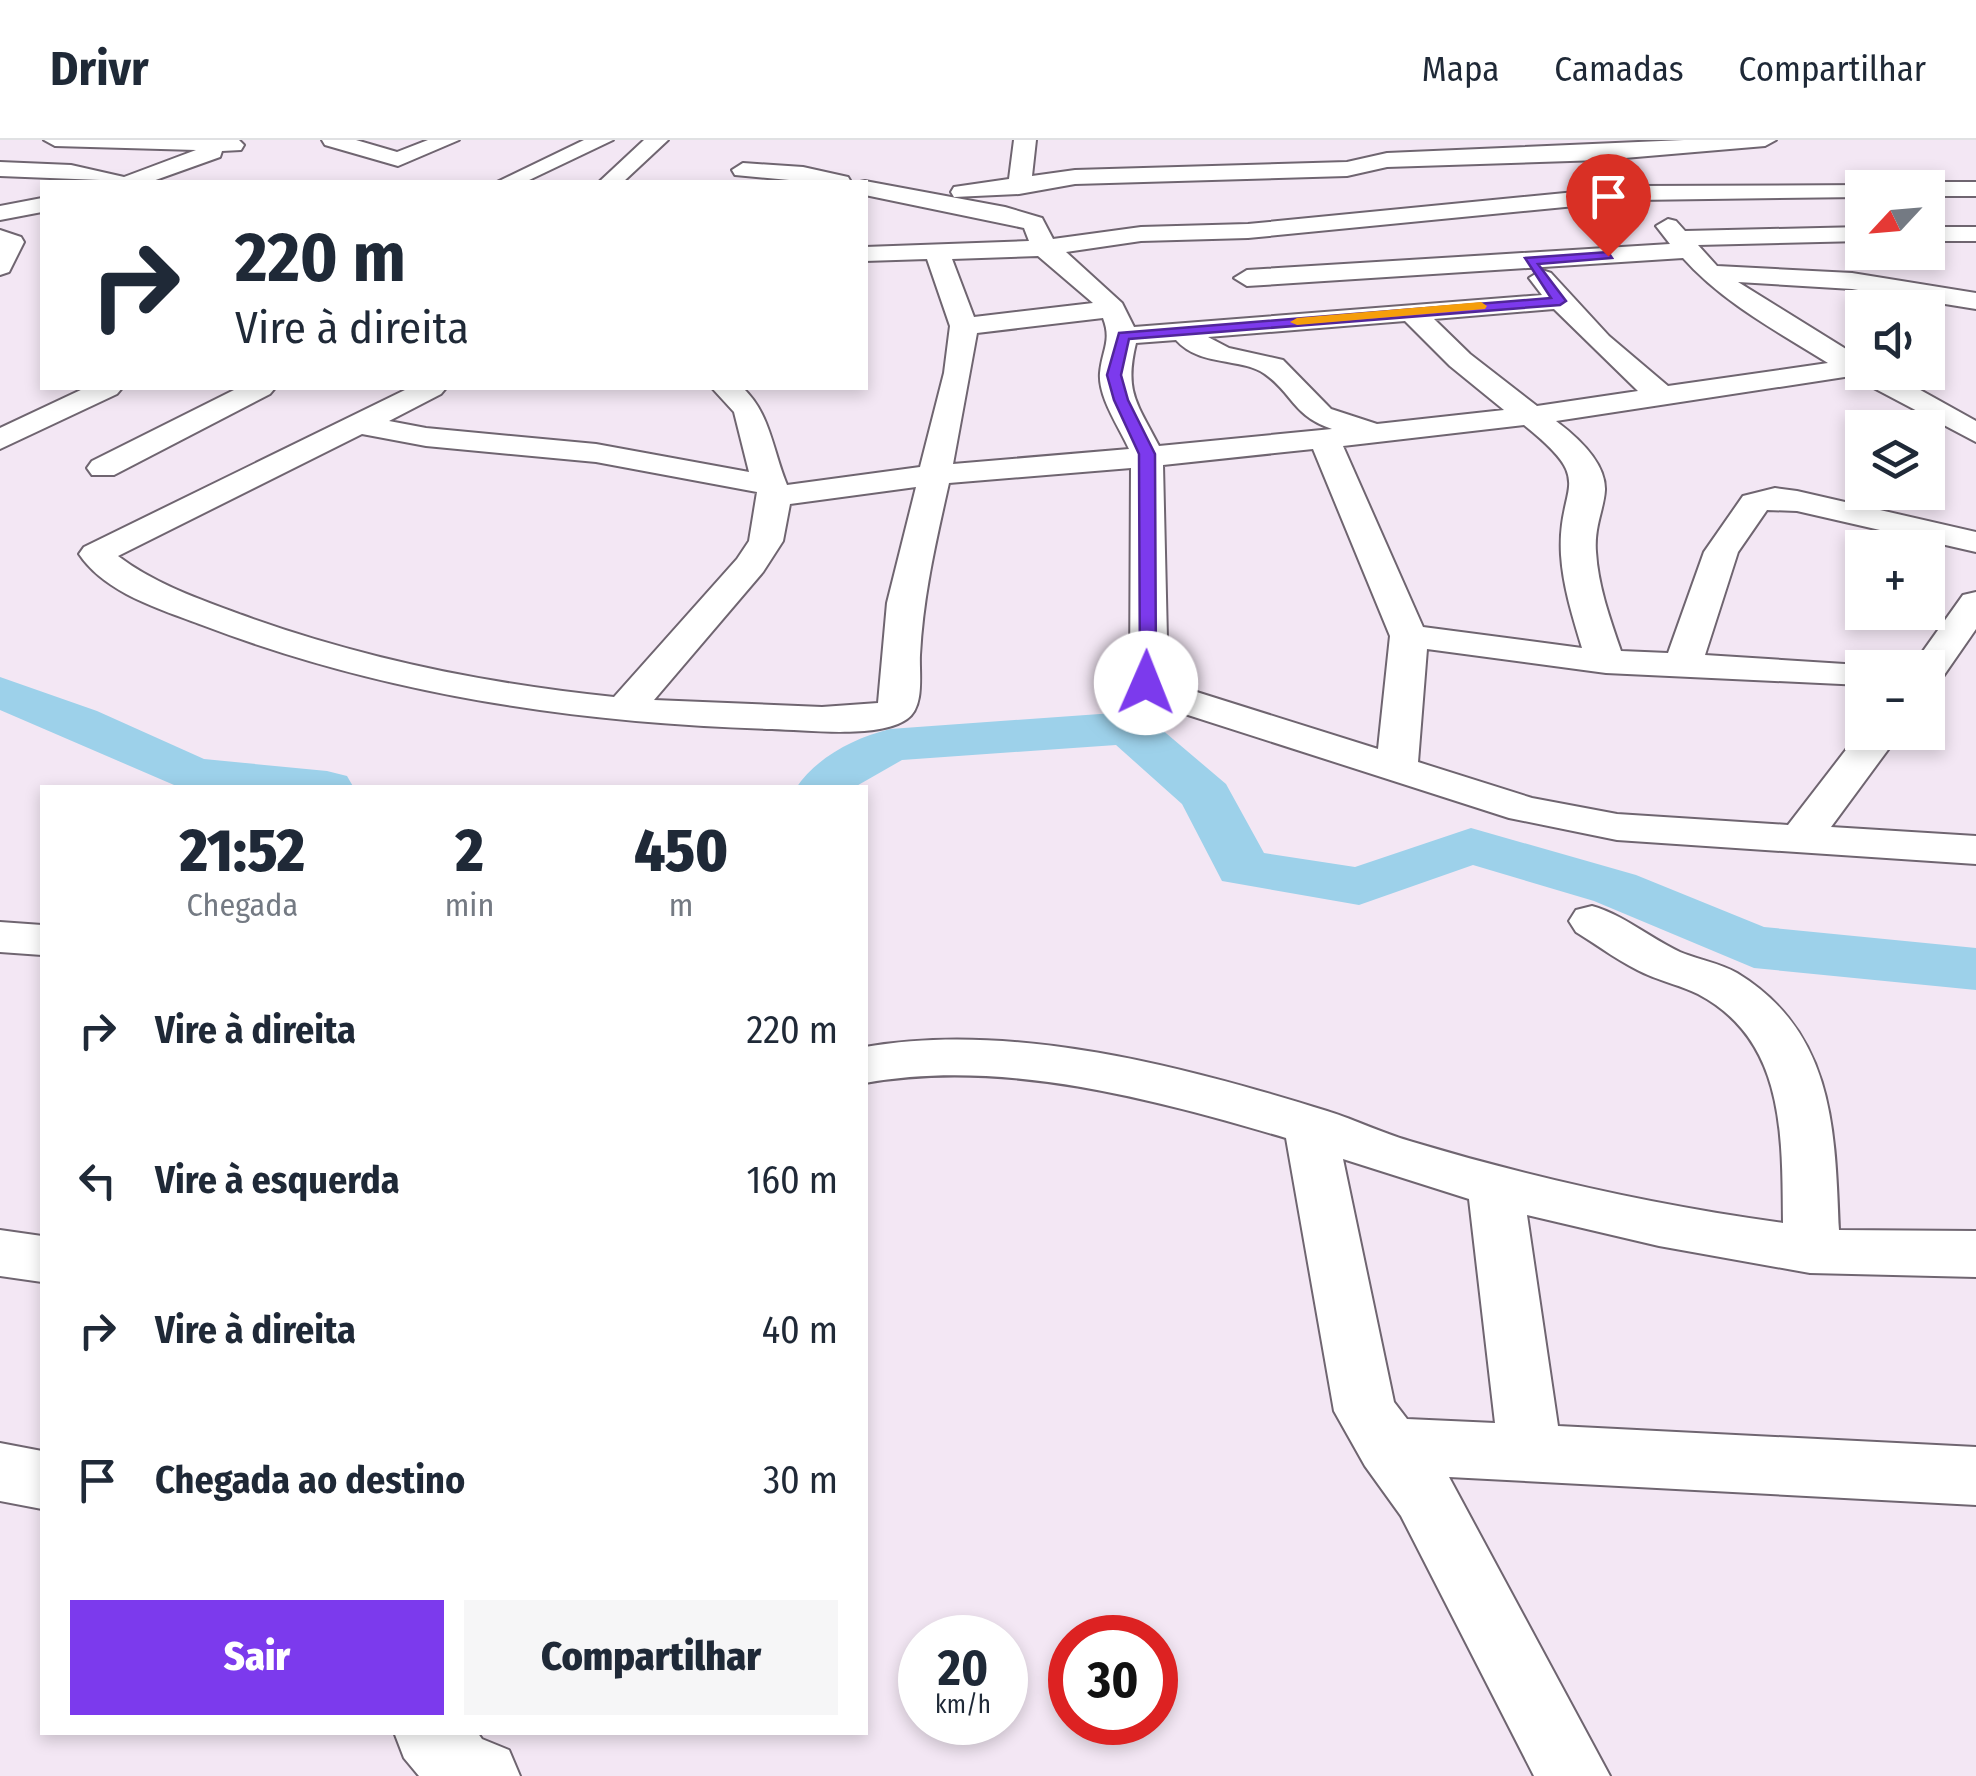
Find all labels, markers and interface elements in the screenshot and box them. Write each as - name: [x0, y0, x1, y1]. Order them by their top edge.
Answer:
- text: Drivr: [50, 40, 149, 98]
- text: Mapa: [1422, 48, 1499, 90]
- text: Camadas: [1554, 48, 1684, 90]
- text: Compartilhar: [1739, 48, 1926, 90]
- pin: [1566, 154, 1651, 257]
- icon: arrive: [1581, 169, 1636, 224]
- north arrow: [1845, 170, 1945, 270]
- map controls: [1845, 170, 1945, 750]
- text: 220 m: [235, 216, 406, 300]
- icon: right: [70, 220, 200, 350]
- button: sound: [1845, 290, 1945, 390]
- text: Vire à direita: [235, 301, 469, 355]
- button: layers: [1845, 410, 1945, 510]
- button: +: [1845, 530, 1945, 630]
- position arrow: [1094, 631, 1198, 735]
- button: −: [1845, 650, 1945, 750]
- text: 21:52: [180, 815, 305, 887]
- text: 2: [455, 815, 484, 887]
- text: 450: [634, 815, 728, 887]
- text: Chegada: [187, 886, 298, 924]
- text: min: [445, 886, 494, 924]
- text: m: [669, 886, 693, 924]
- icon: right: [70, 1003, 125, 1058]
- text: Vire à direita: [155, 1007, 356, 1053]
- text: 220 m: [747, 1007, 838, 1053]
- icon: left: [70, 1153, 125, 1208]
- text: Vire à esquerda: [155, 1157, 400, 1203]
- text: 160 m: [746, 1157, 838, 1203]
- icon: right: [70, 1303, 125, 1358]
- text: Vire à direita: [155, 1307, 356, 1353]
- text: 40 m: [762, 1307, 838, 1353]
- icon: arrive: [70, 1453, 125, 1508]
- text: Chegada ao destino: [155, 1457, 465, 1503]
- text: 30 m: [763, 1457, 838, 1503]
- button: Sair: [70, 1600, 444, 1715]
- button: Compartilhar: [464, 1600, 838, 1715]
- speed limit sign: 30: [1048, 1615, 1178, 1745]
- text: 20: [938, 1638, 988, 1698]
- text: km/h: [935, 1690, 991, 1720]

